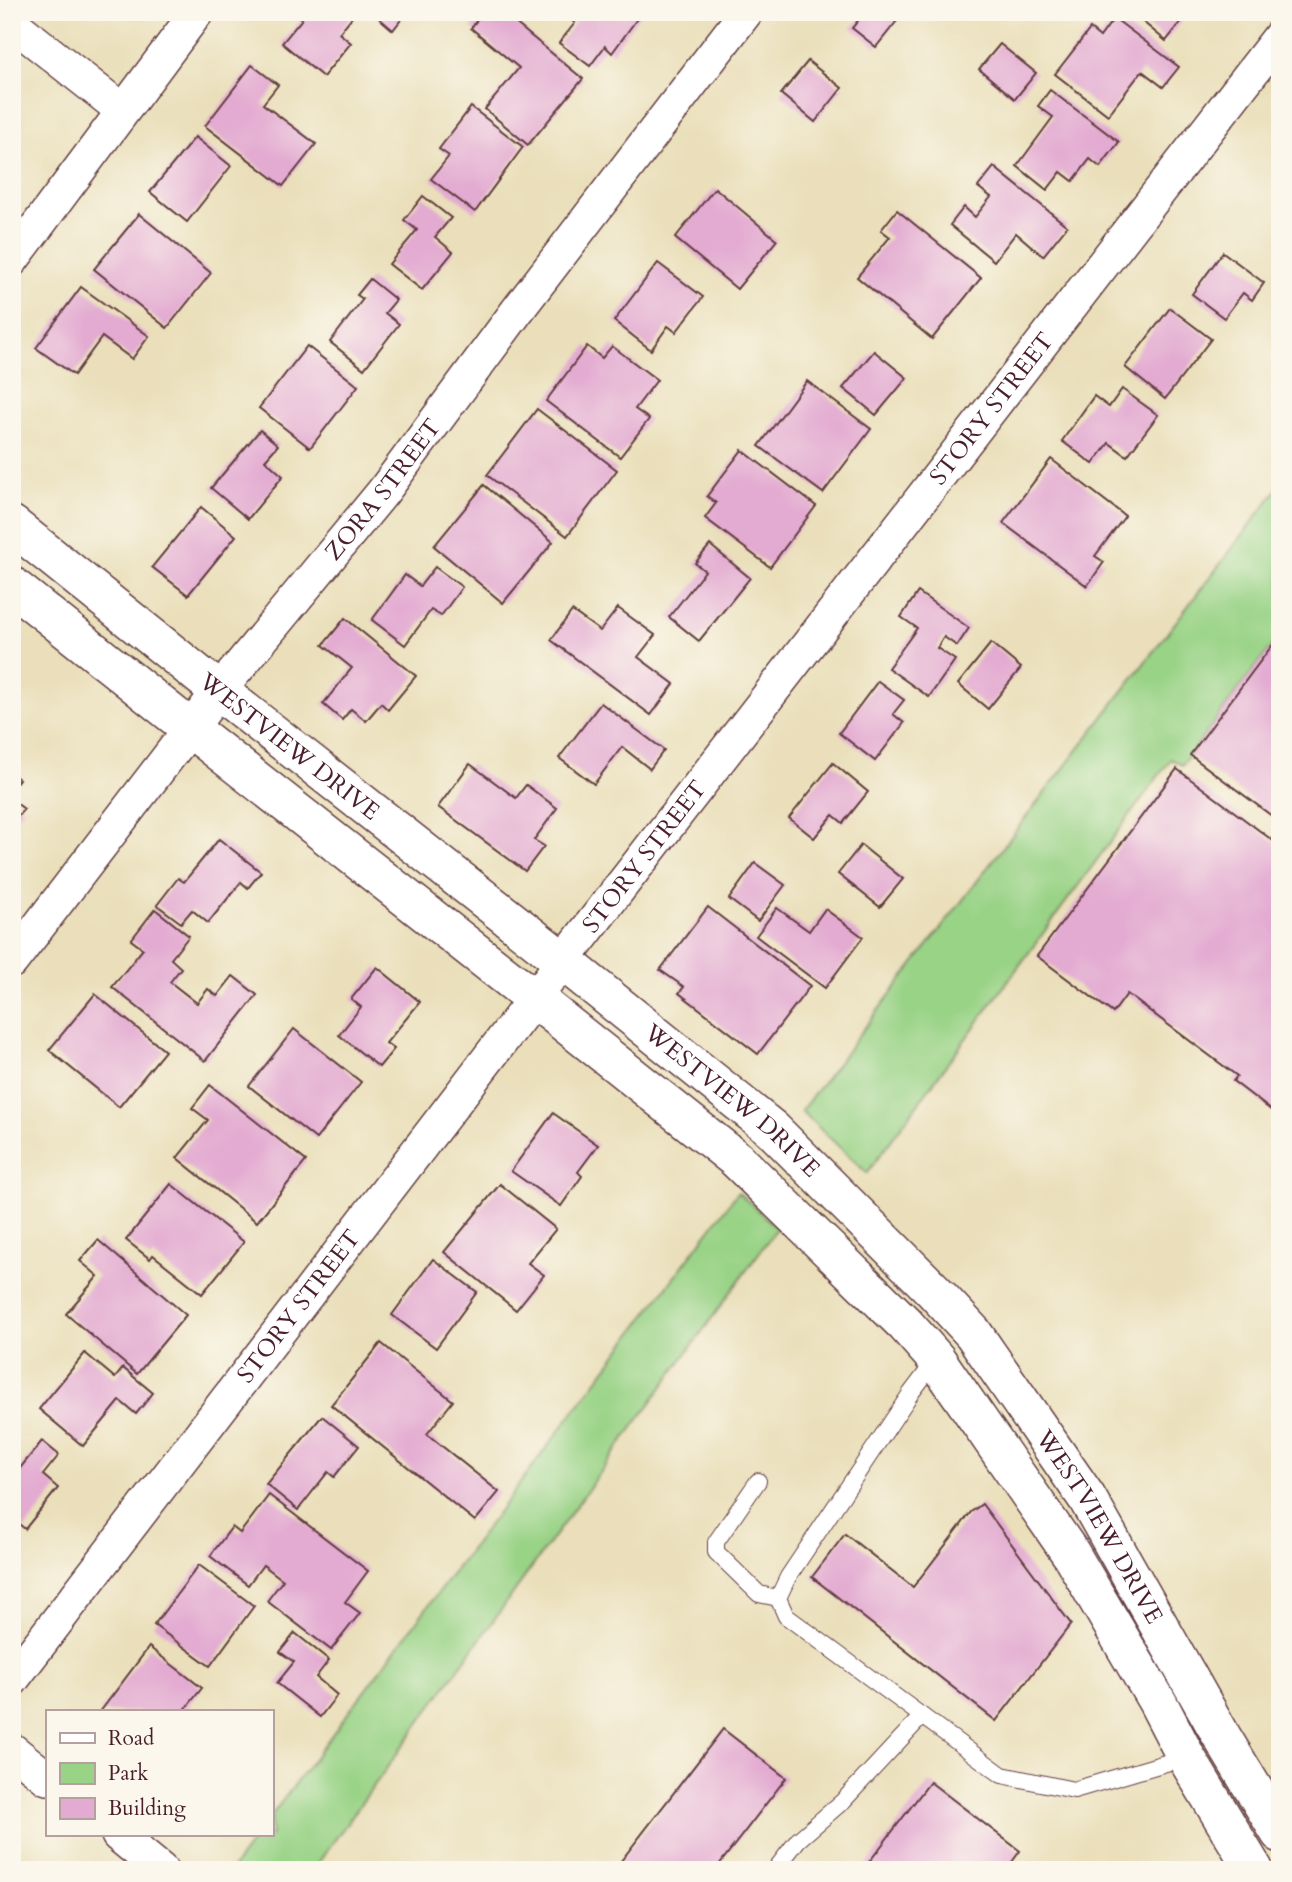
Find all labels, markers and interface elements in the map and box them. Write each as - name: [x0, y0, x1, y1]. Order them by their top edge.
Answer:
- street label: STORY STREET: [922, 326, 1061, 492]
- street label: ZORA STREET: [317, 412, 449, 568]
- street label: WESTVIEW DRIVE: [191, 665, 386, 828]
- street label: STORY STREET: [575, 774, 714, 940]
- street label: WESTVIEW DRIVE: [636, 1016, 827, 1185]
- street label: STORY STREET: [230, 1223, 368, 1390]
- street label: WESTVIEW DRIVE: [1027, 1423, 1171, 1630]
- legend: [46, 1710, 273, 1836]
- text: Road: [108, 1724, 154, 1753]
- text: Park: [108, 1759, 149, 1788]
- text: Building: [108, 1794, 186, 1823]

